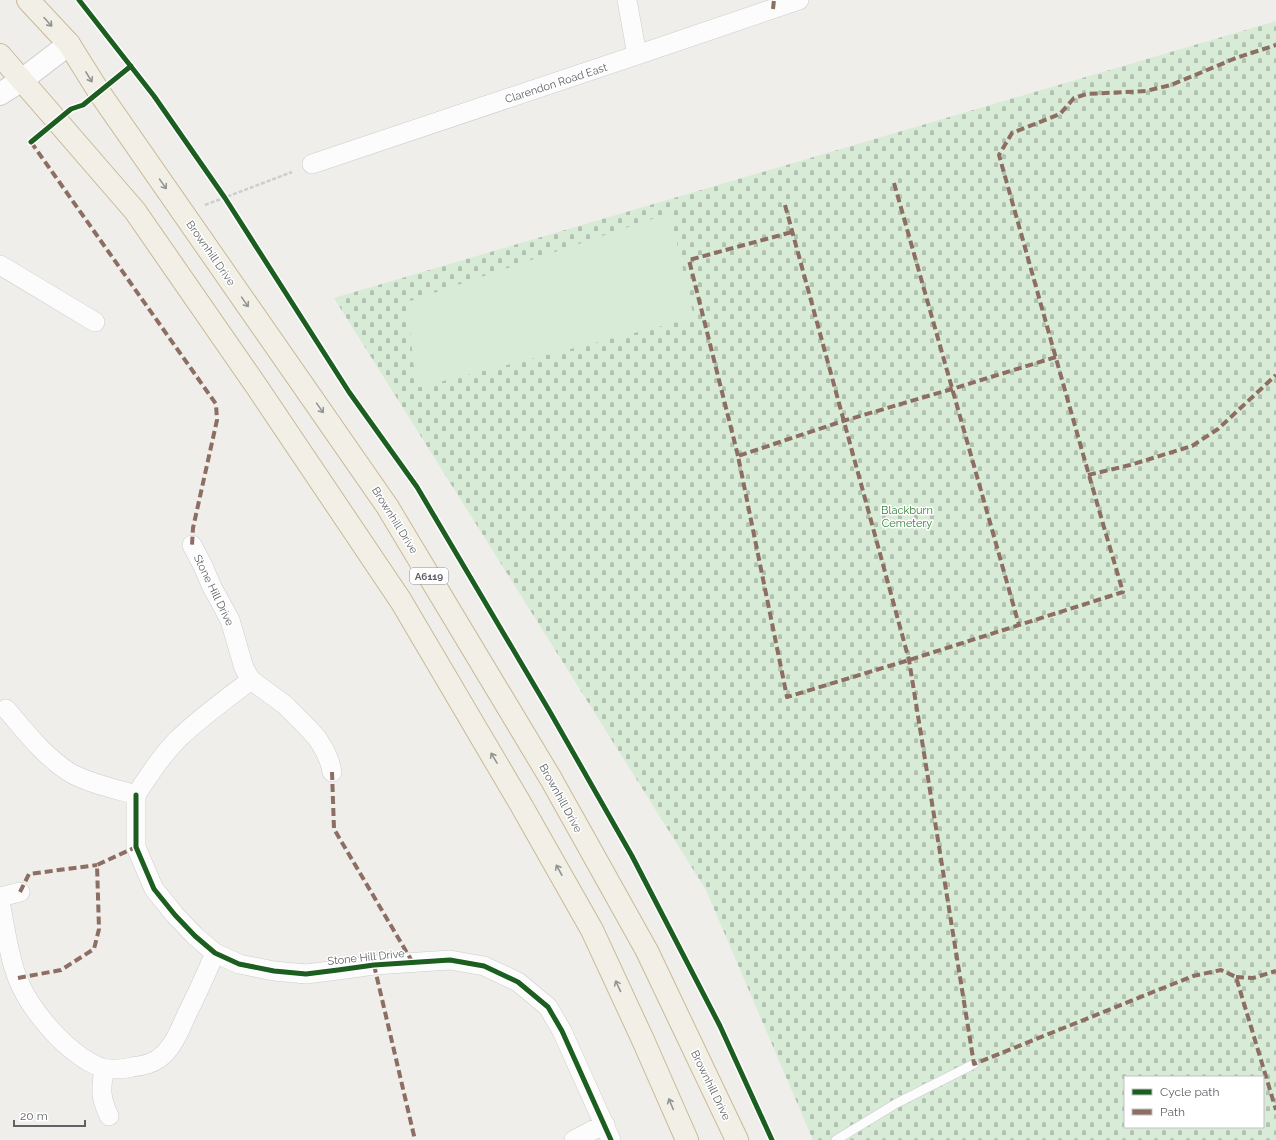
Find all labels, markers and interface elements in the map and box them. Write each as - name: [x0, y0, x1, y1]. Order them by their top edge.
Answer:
- one-way arrow: [44, 17, 53, 27]
- street label: Clarendon Road East: [503, 61, 609, 106]
- one-way arrow: [86, 71, 94, 83]
- one-way arrow: [159, 178, 167, 189]
- street label: Brownhill Drive: [183, 218, 238, 289]
- one-way arrow: [241, 296, 249, 307]
- one-way arrow: [316, 403, 324, 414]
- street label: Brownhill Drive: [369, 484, 421, 556]
- park label: Blackburn Cemetery: [881, 504, 933, 530]
- street label: Stone Hill Drive: [191, 552, 237, 628]
- road number: A6119: [410, 568, 448, 584]
- one-way arrow: [489, 752, 497, 764]
- street label: Brownhill Drive: [536, 762, 585, 835]
- one-way arrow: [554, 864, 562, 876]
- street label: Stone Hill Drive: [327, 947, 406, 968]
- one-way arrow: [614, 980, 621, 992]
- street label: Brownhill Drive: [688, 1048, 733, 1123]
- legend: [1124, 1076, 1264, 1128]
- text: Cycle path: [1160, 1085, 1219, 1099]
- one-way arrow: [667, 1099, 675, 1111]
- scale bar: [14, 1102, 85, 1128]
- text: Path: [1160, 1105, 1185, 1119]
- text: 20 m: [20, 1109, 48, 1123]

